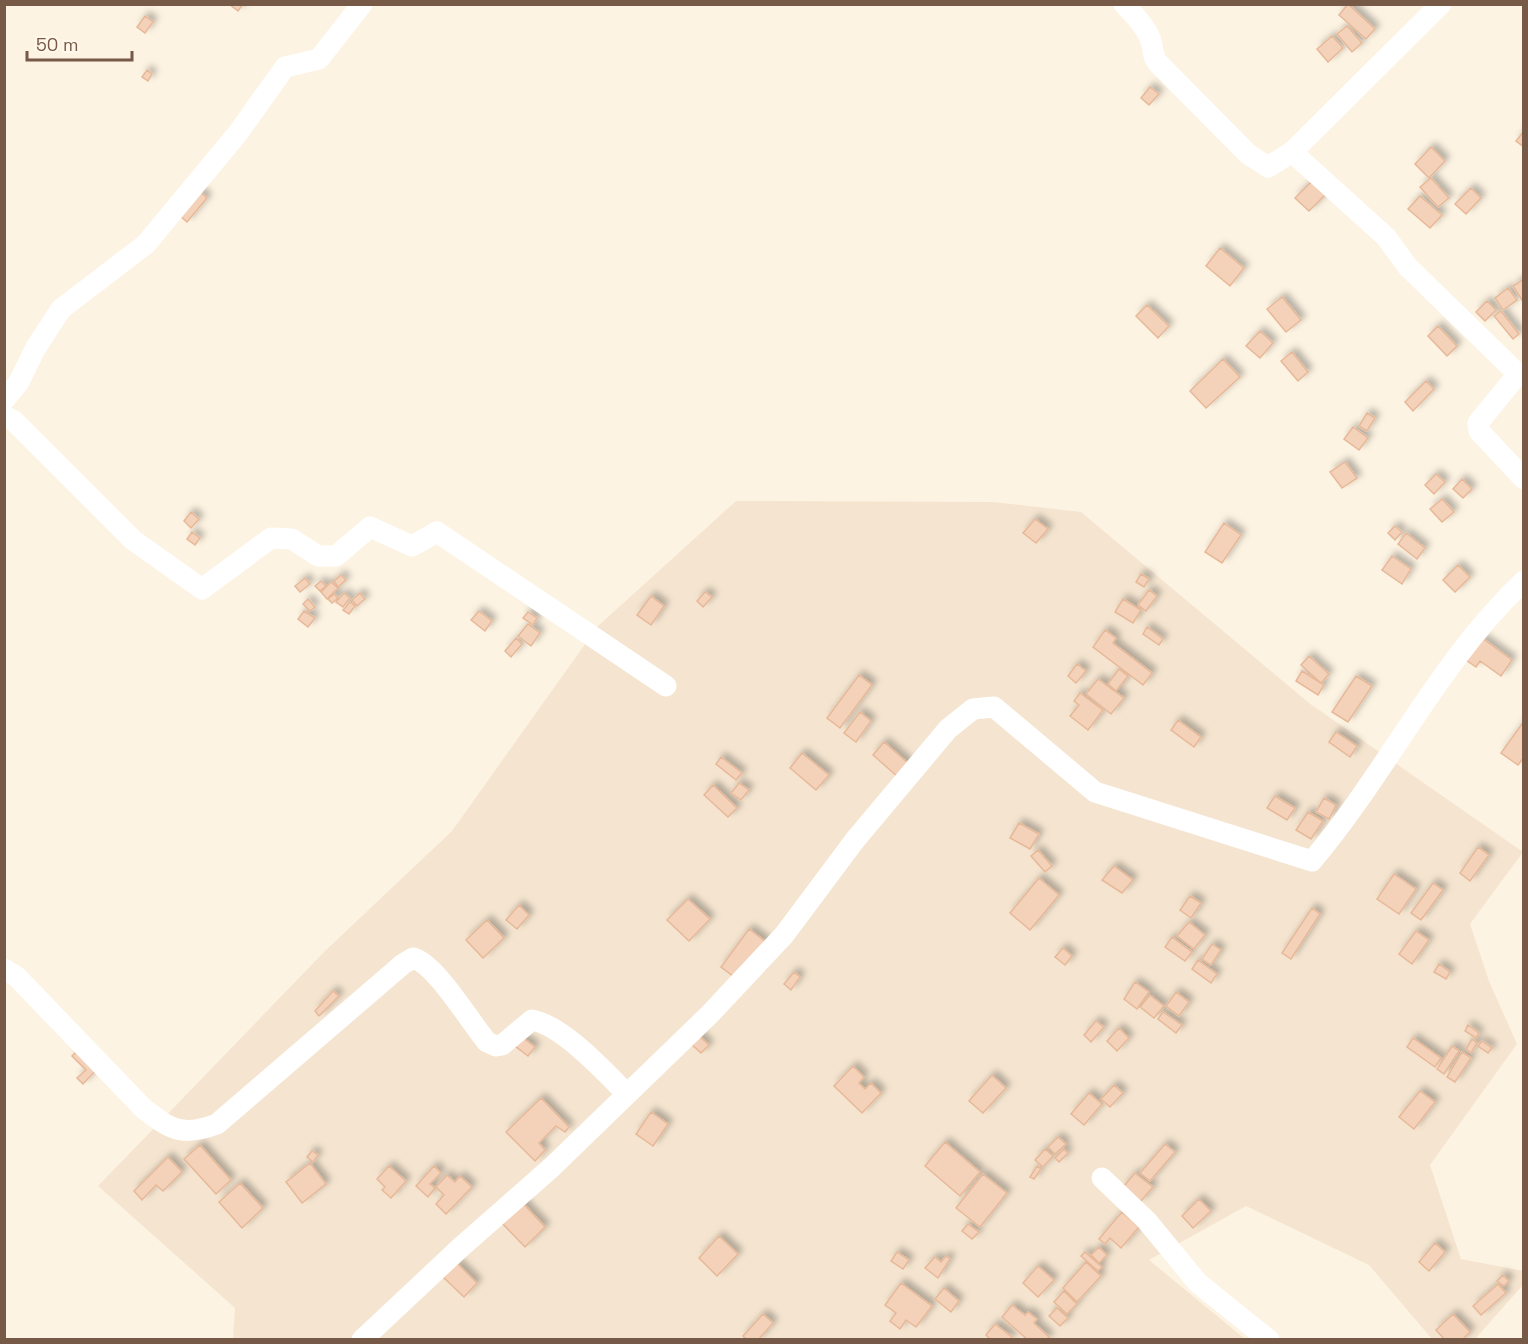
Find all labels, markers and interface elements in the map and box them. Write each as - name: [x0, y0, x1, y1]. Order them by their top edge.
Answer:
- scale bar: [27, 24, 132, 62]
- text: 50 m: [36, 33, 78, 56]

